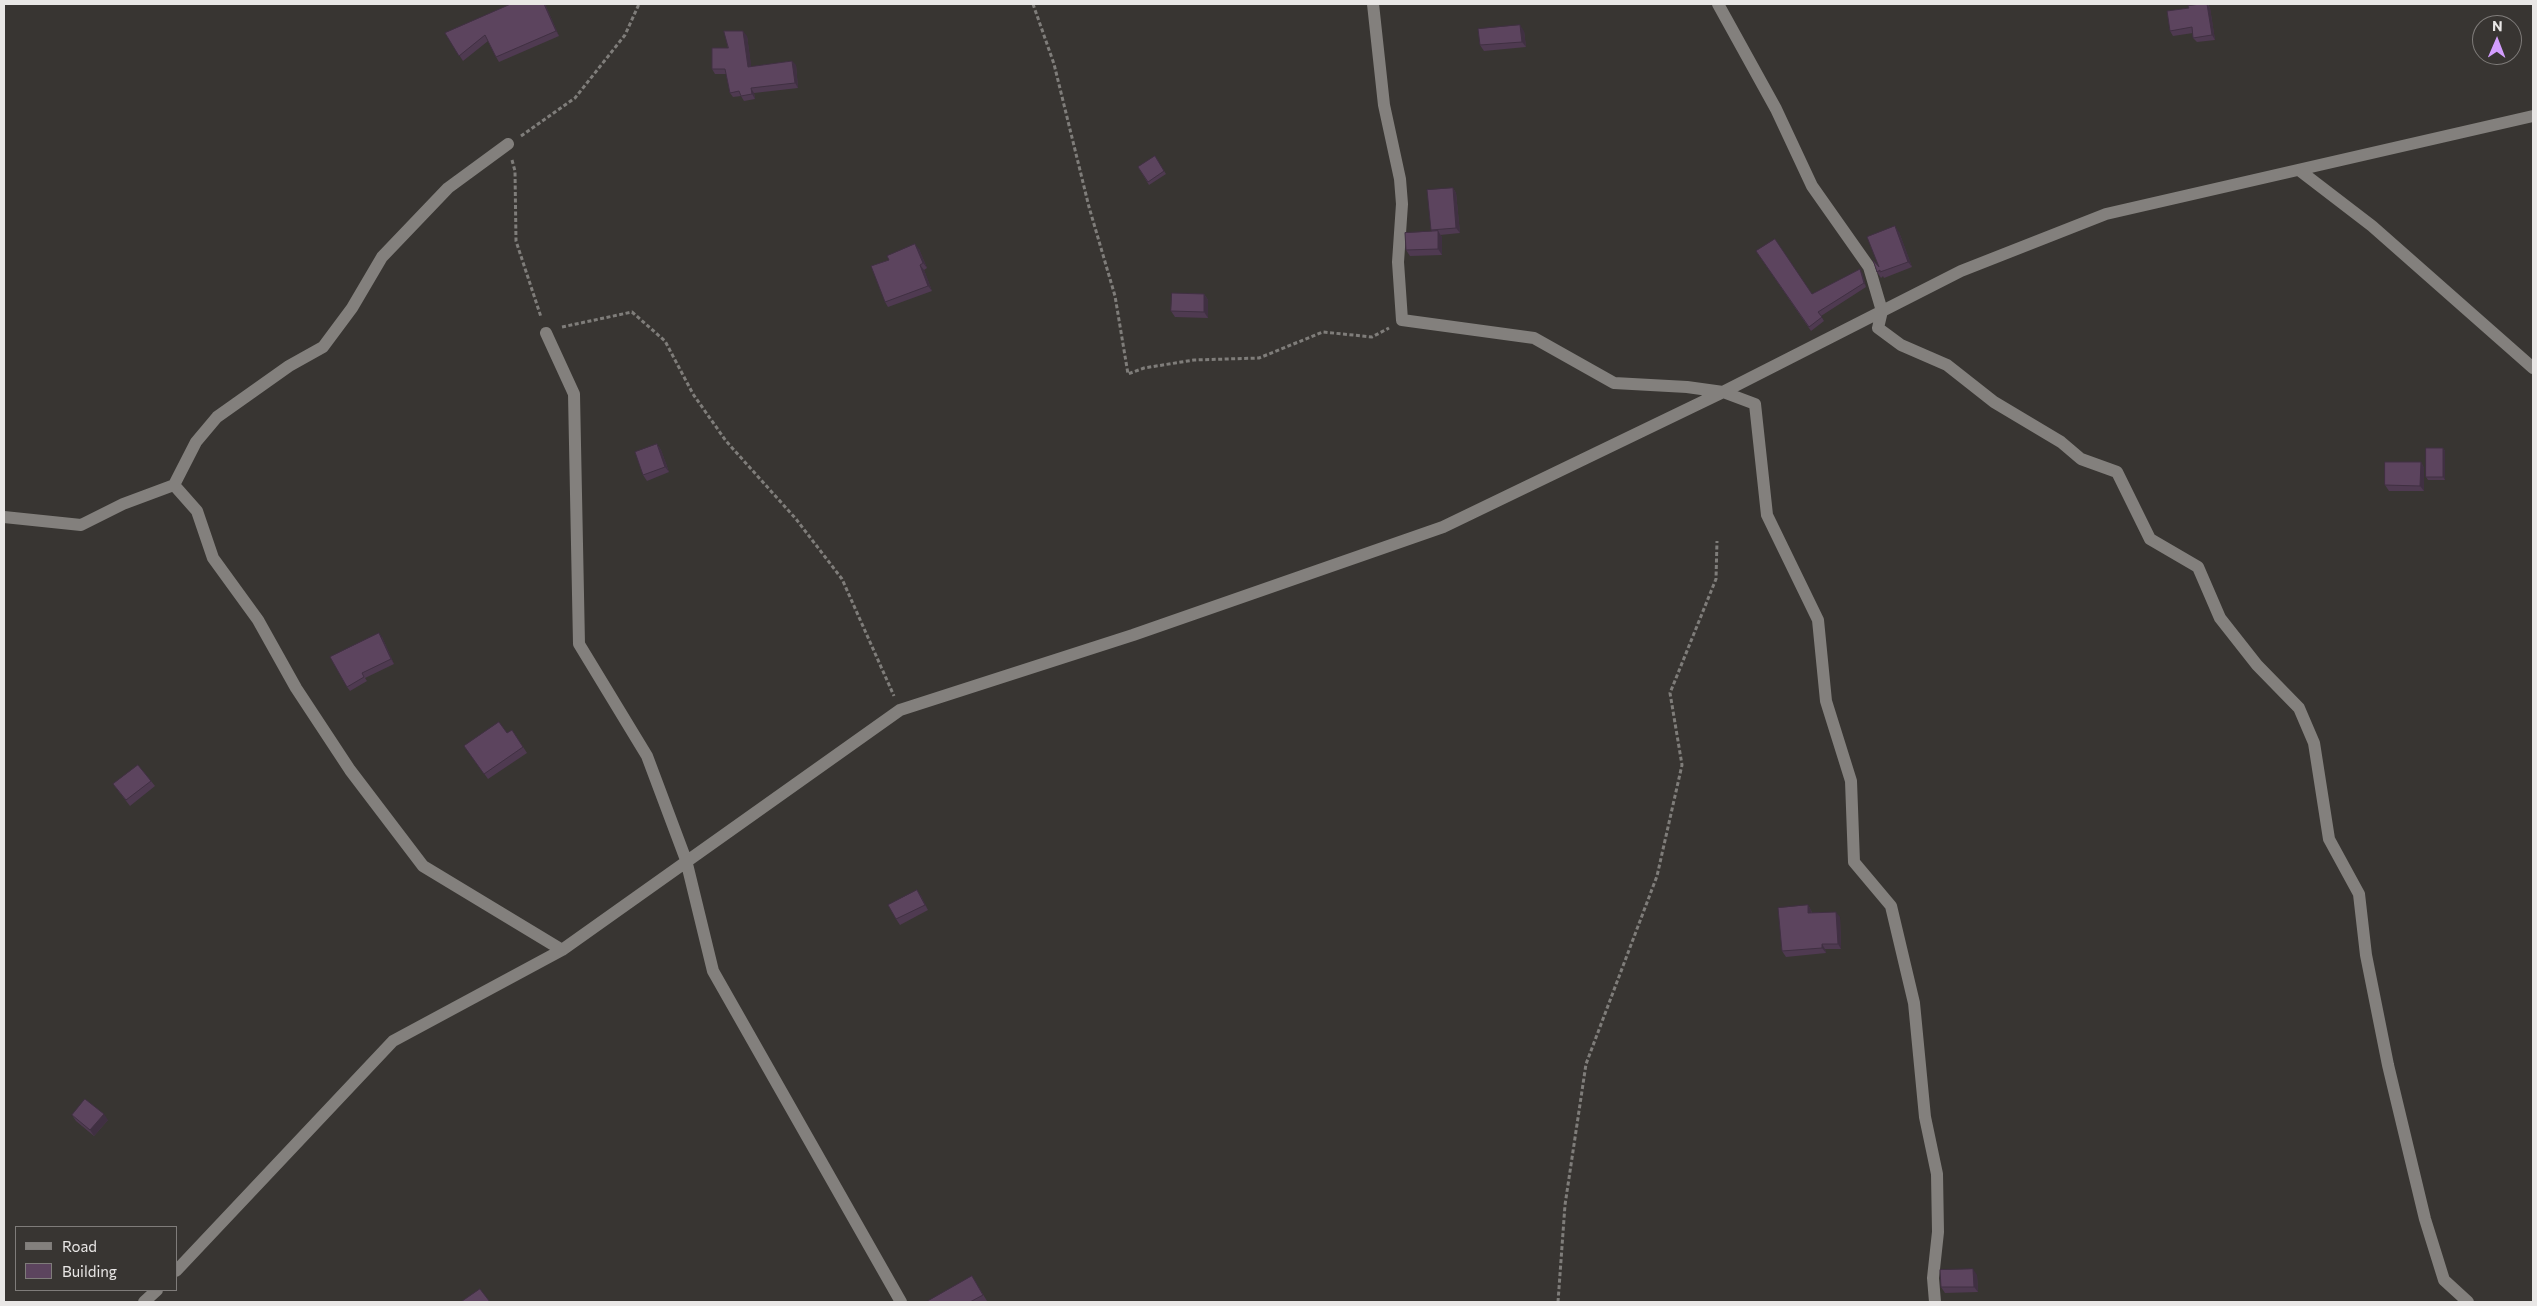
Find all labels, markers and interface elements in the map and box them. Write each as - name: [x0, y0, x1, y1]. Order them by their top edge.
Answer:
- north arrow: [2472, 15, 2522, 65]
- text: N: [2492, 17, 2503, 34]
- legend: [15, 1226, 178, 1291]
- text: Road: [62, 1237, 97, 1255]
- text: Building: [62, 1262, 117, 1280]

